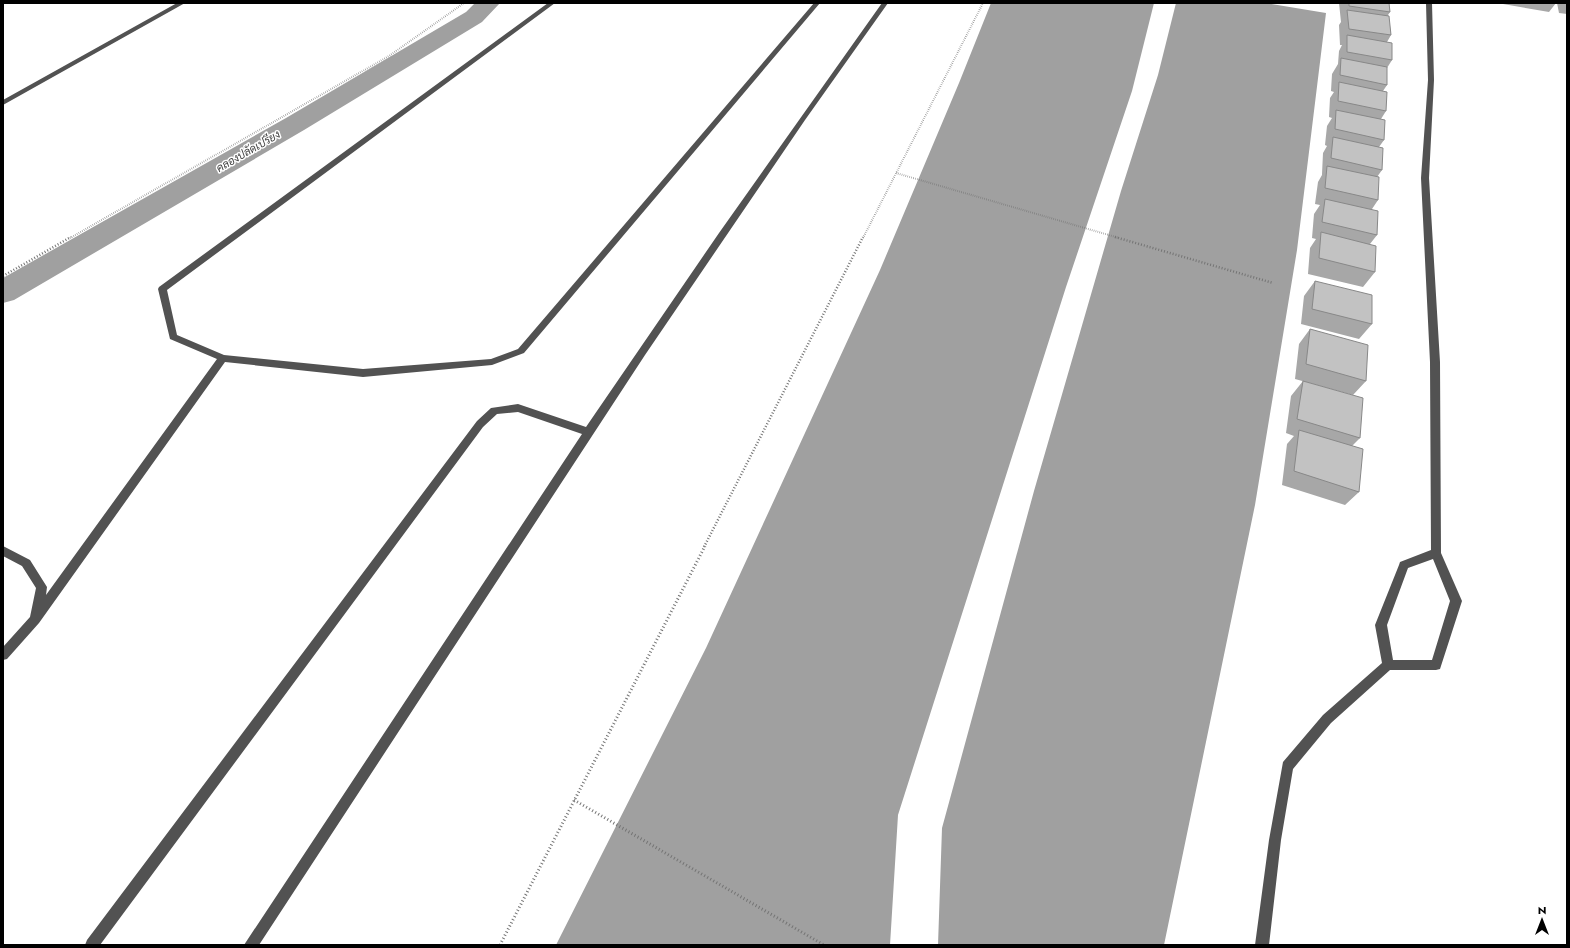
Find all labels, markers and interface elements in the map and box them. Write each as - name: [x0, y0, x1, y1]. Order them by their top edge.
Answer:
- water label: คลองปลัดเปรียง: [213, 126, 283, 176]
- north arrow: [1522, 900, 1562, 940]
- text: N: [1538, 902, 1546, 918]

